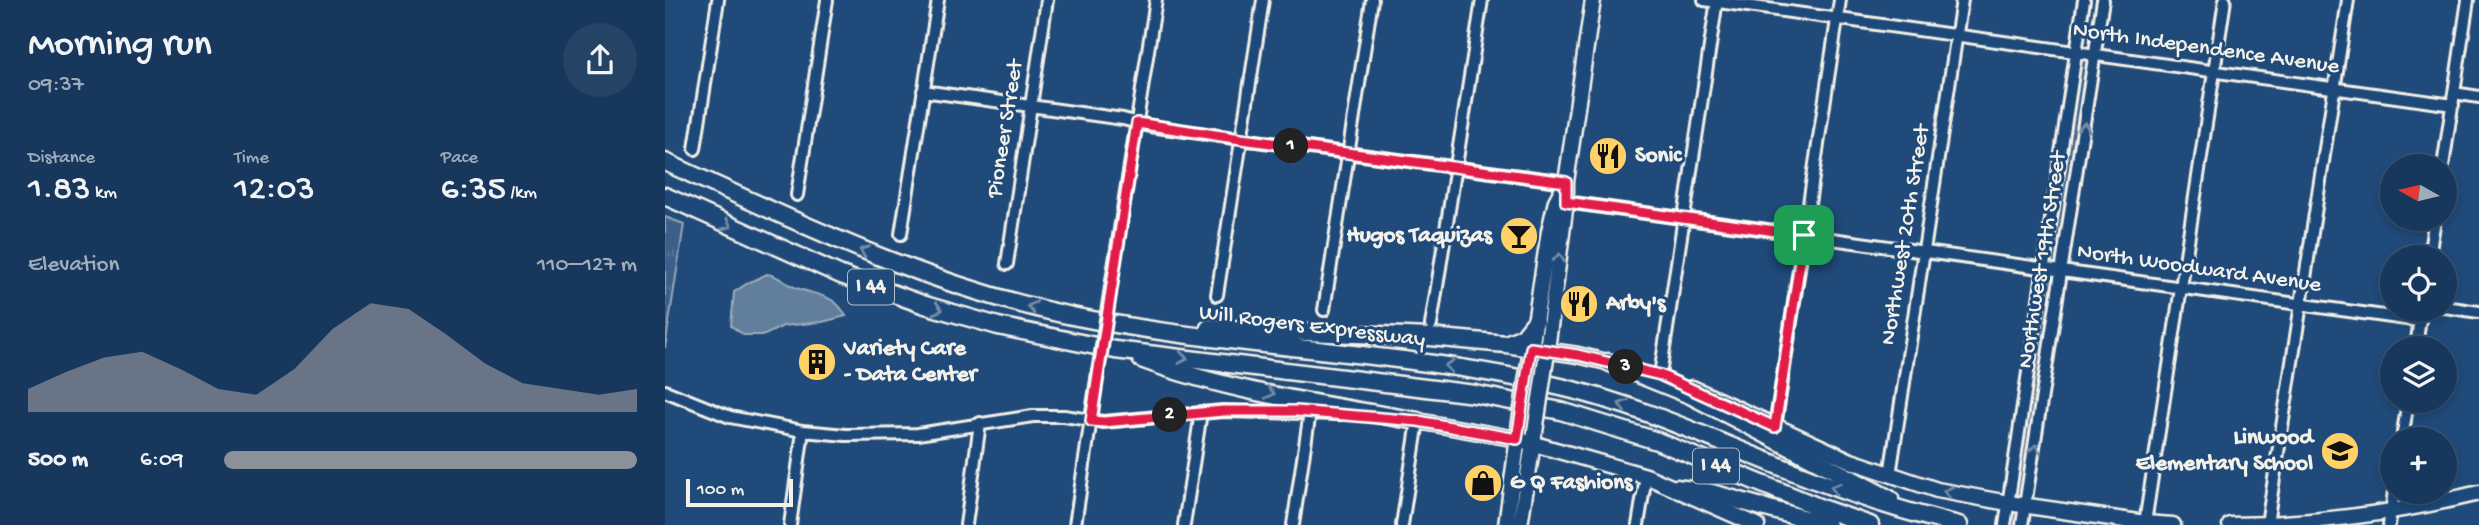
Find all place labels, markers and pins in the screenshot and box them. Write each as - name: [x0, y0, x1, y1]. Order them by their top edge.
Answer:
- pin: 1: [1273, 128, 1309, 164]
- restaurant icon: Sonic: [1587, 135, 1629, 177]
- place label: Sonic: [1635, 143, 1683, 170]
- pin: [1774, 205, 1834, 265]
- bar icon: Hugos Taquizas: [1498, 215, 1540, 257]
- place label: Hugos Taquizas: [1347, 223, 1494, 250]
- restaurant icon: Arby's: [1558, 283, 1600, 325]
- place label: Arby's: [1605, 291, 1667, 318]
- place label: Variety Care - Data Center: [843, 336, 980, 389]
- building icon: Variety Care - Data Center: [796, 341, 838, 383]
- pin: 3: [1609, 350, 1643, 384]
- pin: 2: [1153, 398, 1187, 432]
- place label: Linwood Elementary School: [2136, 425, 2316, 478]
- school or university icon: Linwood Elementary School: [2319, 430, 2361, 472]
- shop icon: G Q Fashions: [1462, 462, 1504, 504]
- place label: G Q Fashions: [1510, 470, 1634, 497]

